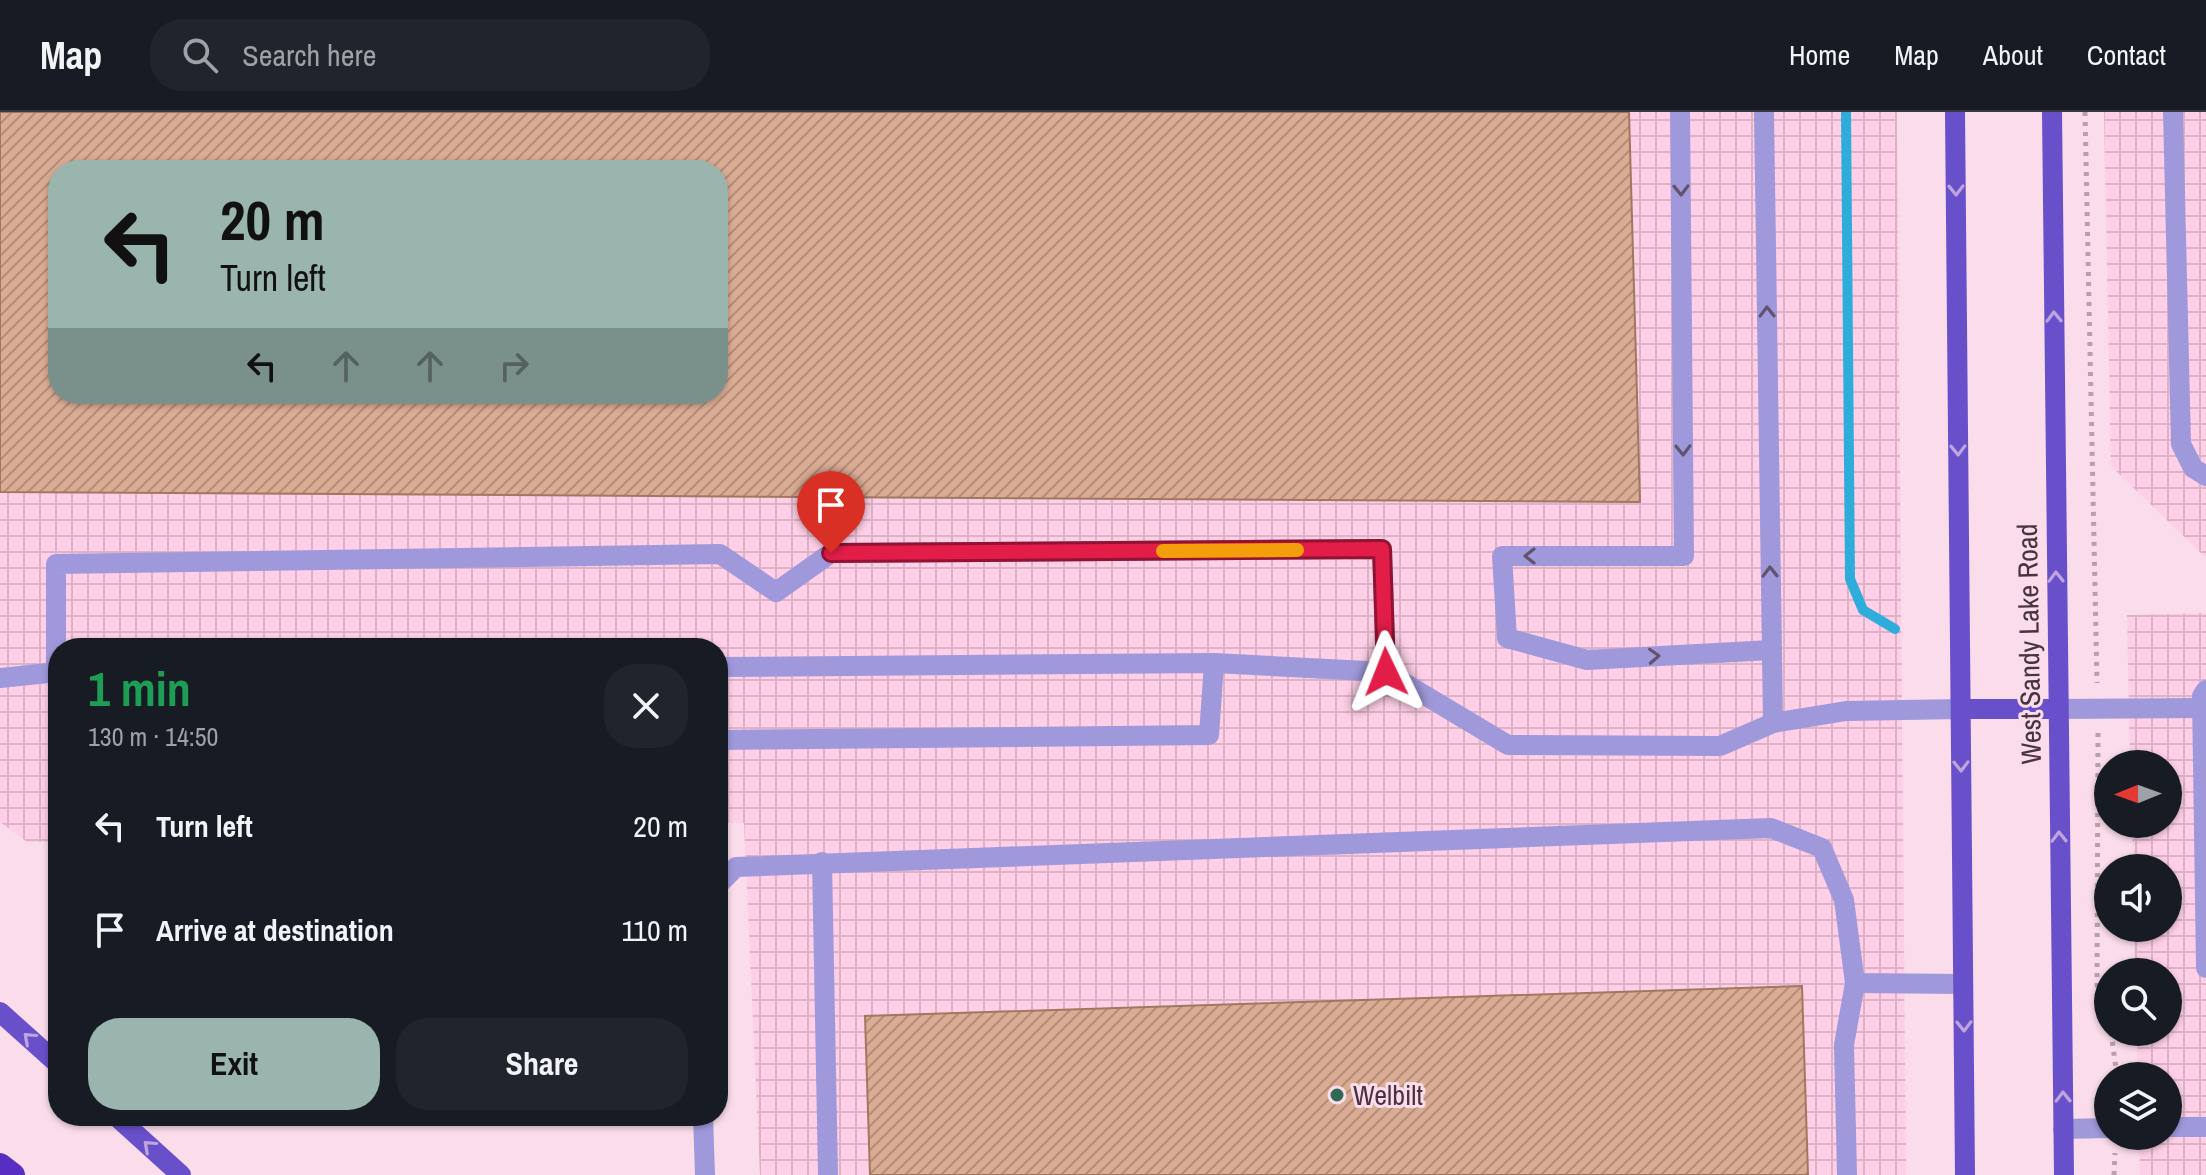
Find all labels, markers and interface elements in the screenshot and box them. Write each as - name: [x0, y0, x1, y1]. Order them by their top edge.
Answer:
- search box: [150, 19, 710, 91]
- text: Map: [40, 30, 102, 81]
- icon: search: [178, 33, 222, 77]
- text: Search here: [242, 35, 376, 75]
- text: Home: [1789, 36, 1850, 74]
- text: Map: [1894, 36, 1939, 74]
- text: About: [1983, 36, 2043, 74]
- text: Contact: [2087, 36, 2166, 74]
- text: 20 m: [220, 182, 325, 257]
- one-way arrow: [1672, 184, 1689, 197]
- one-way arrow: [1947, 184, 1965, 197]
- icon: left: [88, 192, 192, 296]
- text: Turn left: [220, 254, 326, 302]
- one-way arrow: [1758, 305, 1776, 318]
- one-way arrow: [2045, 310, 2063, 323]
- icon: left: [240, 344, 284, 388]
- icon: ahead: [324, 344, 368, 388]
- icon: ahead: [408, 344, 452, 388]
- icon: right: [492, 344, 536, 388]
- one-way arrow: [1674, 444, 1692, 457]
- one-way arrow: [1949, 444, 1967, 457]
- pin: [797, 471, 865, 553]
- icon: arrive: [809, 483, 853, 527]
- street label: West Sandy Lake Road: [2008, 523, 2050, 765]
- one-way arrow: [1523, 547, 1536, 565]
- one-way arrow: [1762, 565, 1779, 578]
- one-way arrow: [2047, 570, 2065, 583]
- position arrow: [1344, 630, 1428, 714]
- one-way arrow: [1648, 648, 1661, 665]
- text: 1 min: [88, 656, 191, 721]
- button: close: [604, 664, 688, 748]
- text: 130 m · 14:50: [88, 719, 218, 754]
- north arrow: [2094, 750, 2182, 838]
- map controls: [2094, 750, 2182, 1150]
- one-way arrow: [1952, 760, 1970, 773]
- icon: left: [88, 804, 132, 848]
- text: Turn left: [156, 806, 253, 846]
- text: 20 m: [633, 806, 688, 846]
- one-way arrow: [2050, 830, 2068, 843]
- button: sound: [2094, 854, 2182, 942]
- icon: arrive: [88, 908, 132, 952]
- text: Arrive at destination: [156, 910, 394, 950]
- text: 110 m: [621, 910, 688, 950]
- button: search: [2094, 958, 2182, 1046]
- button: Exit: [88, 1018, 380, 1110]
- button: Share: [396, 1018, 688, 1110]
- one-way arrow: [1955, 1020, 1973, 1033]
- one-way arrow: [24, 1032, 38, 1047]
- button: layers: [2094, 1062, 2182, 1150]
- place label: Welbilt: [1353, 1076, 1423, 1114]
- marker: Welbilt: [1328, 1086, 1346, 1104]
- one-way arrow: [2054, 1090, 2071, 1103]
- one-way arrow: [143, 1141, 158, 1155]

